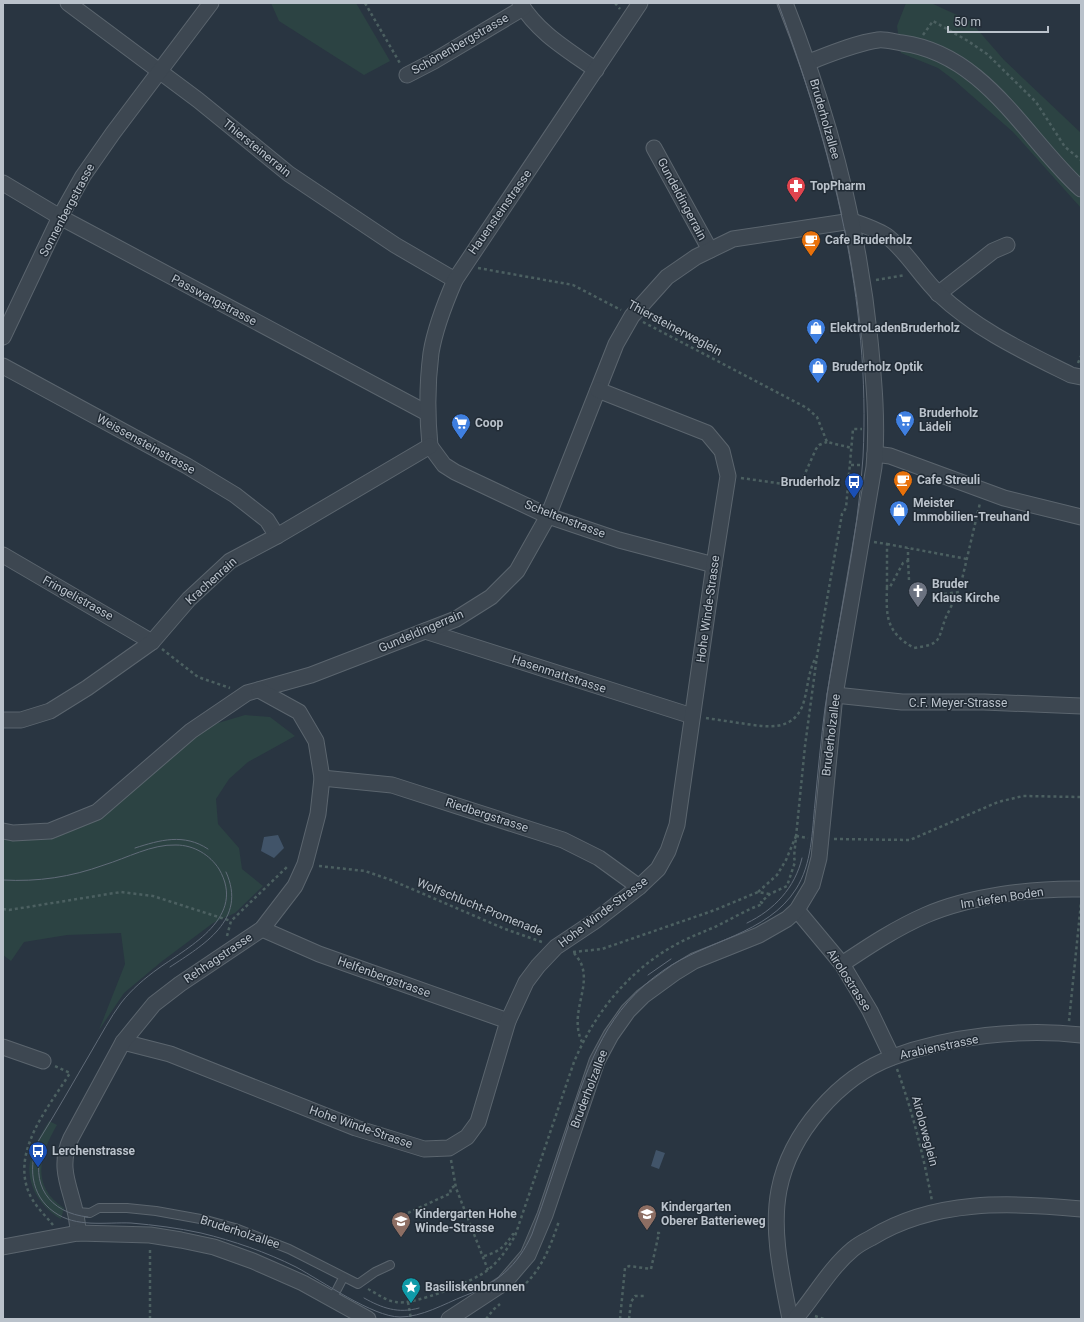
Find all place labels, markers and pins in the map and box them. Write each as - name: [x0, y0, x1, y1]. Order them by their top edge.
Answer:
- pharmacy icon: TopPharm: [785, 175, 807, 203]
- place label: TopPharm: [810, 179, 866, 193]
- cafe icon: Cafe Bruderholz: [800, 229, 822, 257]
- place label: Cafe Bruderholz: [825, 233, 912, 247]
- shop icon: ElektroLadenBruderholz: [805, 317, 827, 345]
- place label: ElektroLadenBruderholz: [830, 321, 960, 335]
- shop icon: Bruderholz Optik: [807, 356, 829, 384]
- place label: Bruderholz Optik: [832, 360, 923, 374]
- place label: Bruderholz Lädeli: [919, 406, 978, 434]
- supermarket icon: Bruderholz Lädeli: [894, 409, 916, 437]
- supermarket icon: Coop: [450, 412, 472, 440]
- place label: Coop: [475, 416, 503, 430]
- cafe icon: Cafe Streuli: [892, 469, 914, 497]
- bus stop icon: Bruderholz: [843, 471, 865, 499]
- place label: Cafe Streuli: [917, 473, 980, 487]
- place label: Bruderholz: [781, 475, 840, 489]
- place label: Meister Immobilien-Treuhand: [913, 496, 1030, 524]
- shop icon: Meister Immobilien-Treuhand: [888, 499, 910, 527]
- place label: Bruder Klaus Kirche: [932, 577, 1000, 605]
- church icon: Bruder Klaus Kirche: [907, 580, 929, 608]
- bus stop icon: Lerchenstrasse: [27, 1140, 49, 1168]
- place label: Lerchenstrasse: [52, 1144, 136, 1158]
- place label: Kindergarten Oberer Batterieweg: [661, 1200, 766, 1228]
- school or university icon: Kindergarten Oberer Batterieweg: [636, 1203, 658, 1231]
- place label: Kindergarten Hohe Winde-Strasse: [415, 1207, 517, 1235]
- school or university icon: Kindergarten Hohe Winde-Strasse: [390, 1210, 412, 1238]
- place icon: Basiliskenbrunnen: [400, 1276, 422, 1304]
- place label: Basiliskenbrunnen: [425, 1280, 525, 1294]

